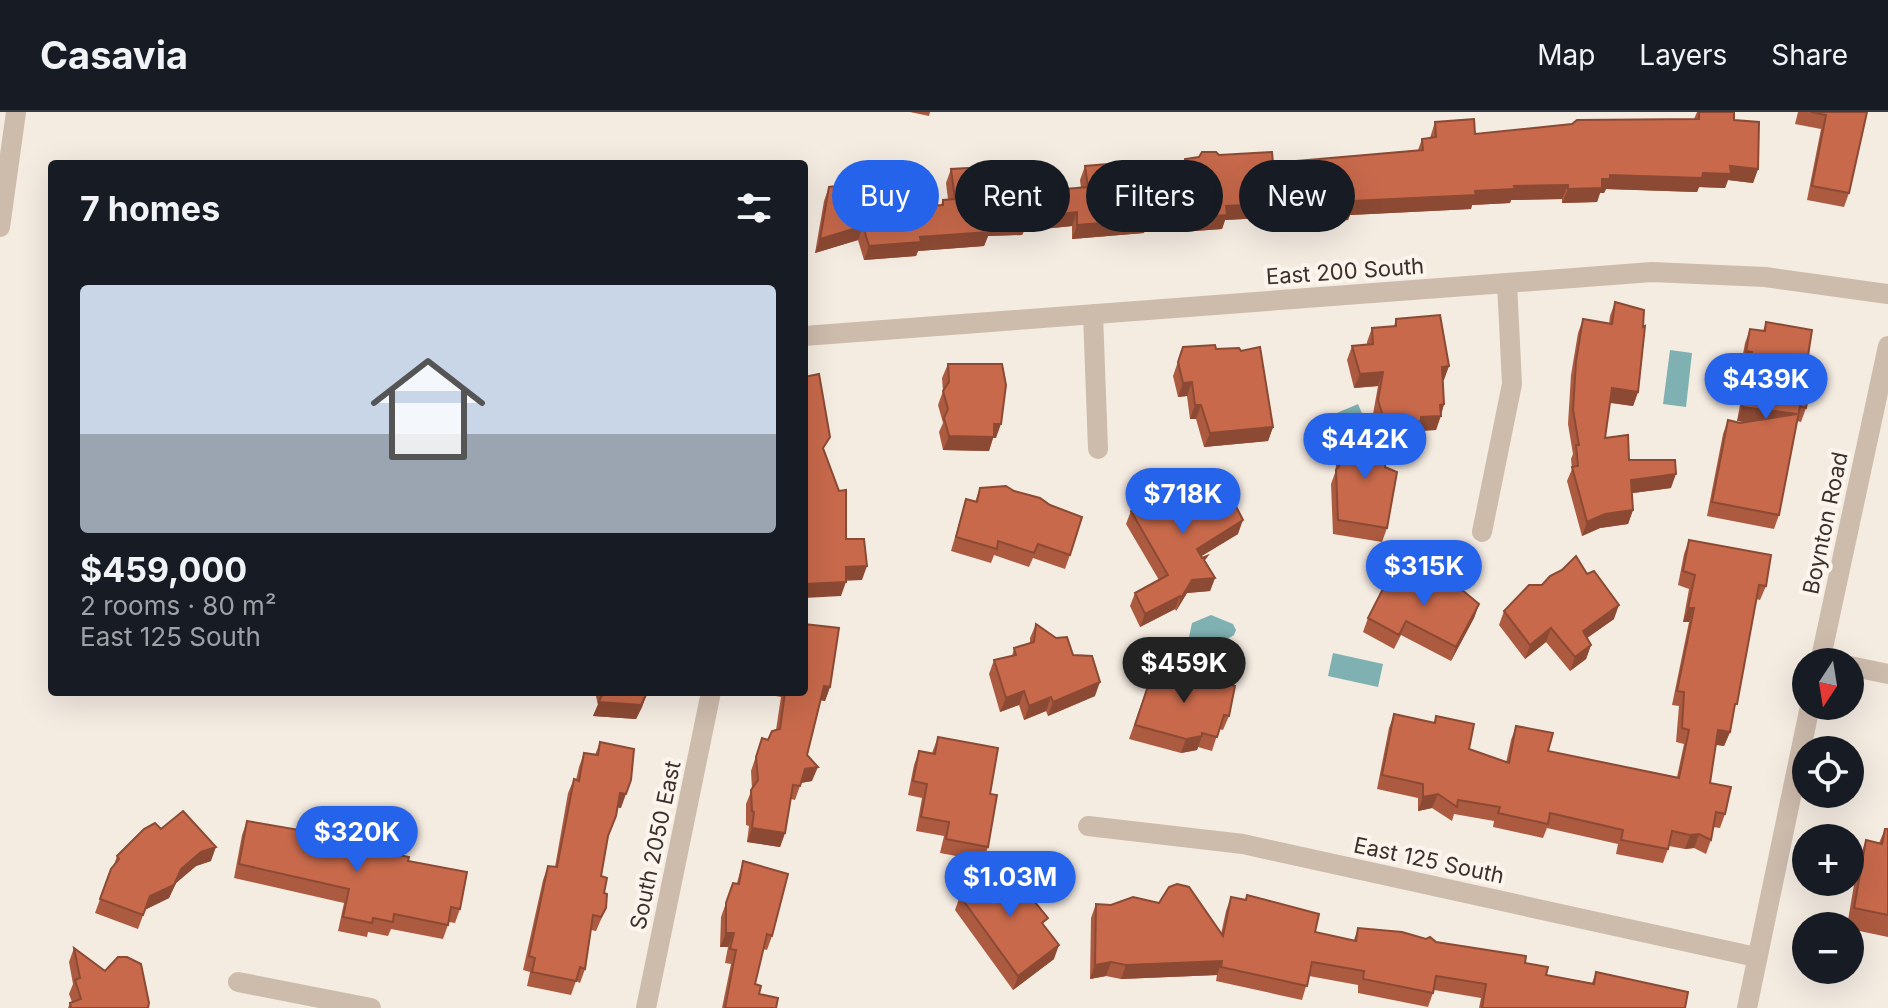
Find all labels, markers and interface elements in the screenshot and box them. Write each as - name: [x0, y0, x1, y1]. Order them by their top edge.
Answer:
- text: Casavia: [40, 32, 188, 78]
- text: Map: [1537, 38, 1595, 72]
- text: Layers: [1639, 38, 1727, 72]
- text: Share: [1771, 38, 1848, 72]
- chip: Buy: [832, 160, 939, 232]
- chip: Rent: [955, 160, 1070, 232]
- chip: Filters: [1086, 160, 1223, 232]
- chip: New: [1239, 160, 1355, 232]
- icon: filters: [732, 186, 776, 230]
- text: 7 homes: [80, 188, 220, 229]
- street label: East 200 South: [1265, 253, 1425, 289]
- icon: home: [356, 337, 500, 481]
- pin: $439K: [1710, 353, 1822, 421]
- text: $439K: [1723, 363, 1809, 394]
- pin: $442K: [1309, 413, 1421, 481]
- text: $442K: [1321, 423, 1409, 454]
- street label: Boynton Road: [1797, 449, 1853, 597]
- pin: $718K: [1127, 468, 1239, 536]
- text: $718K: [1144, 478, 1222, 509]
- pin: $315K: [1368, 540, 1480, 608]
- text: $459,000: [80, 549, 247, 590]
- text: $315K: [1384, 550, 1464, 581]
- text: 2 rooms · 80 m²: [80, 590, 276, 621]
- text: East 125 South: [80, 621, 261, 652]
- pin: $459K: [1128, 637, 1240, 705]
- text: $459K: [1141, 647, 1227, 678]
- north arrow: [1792, 648, 1864, 720]
- map controls: [1792, 648, 1864, 984]
- button: locate: [1792, 736, 1864, 808]
- street label: South 2050 East: [624, 758, 686, 932]
- pin: $320K: [301, 806, 413, 874]
- text: $320K: [314, 816, 400, 847]
- button: +: [1792, 824, 1864, 896]
- street label: East 125 South: [1351, 831, 1507, 889]
- pin: $1.03M: [945, 851, 1075, 919]
- text: $1.03M: [963, 861, 1057, 892]
- button: −: [1792, 912, 1864, 984]

